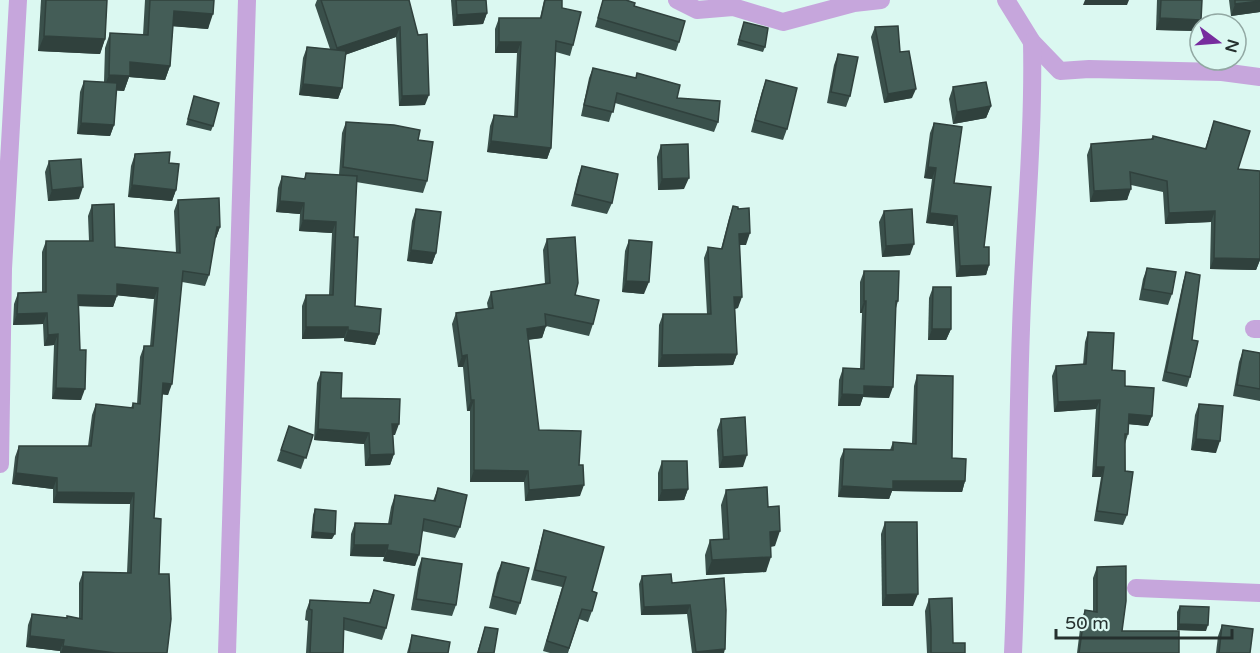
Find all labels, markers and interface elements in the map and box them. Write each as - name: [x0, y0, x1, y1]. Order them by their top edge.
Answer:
- north arrow: [1188, 12, 1248, 72]
- text: N: [1220, 37, 1243, 55]
- scale bar: [1056, 602, 1232, 640]
- text: 50 m: [1065, 612, 1109, 634]

